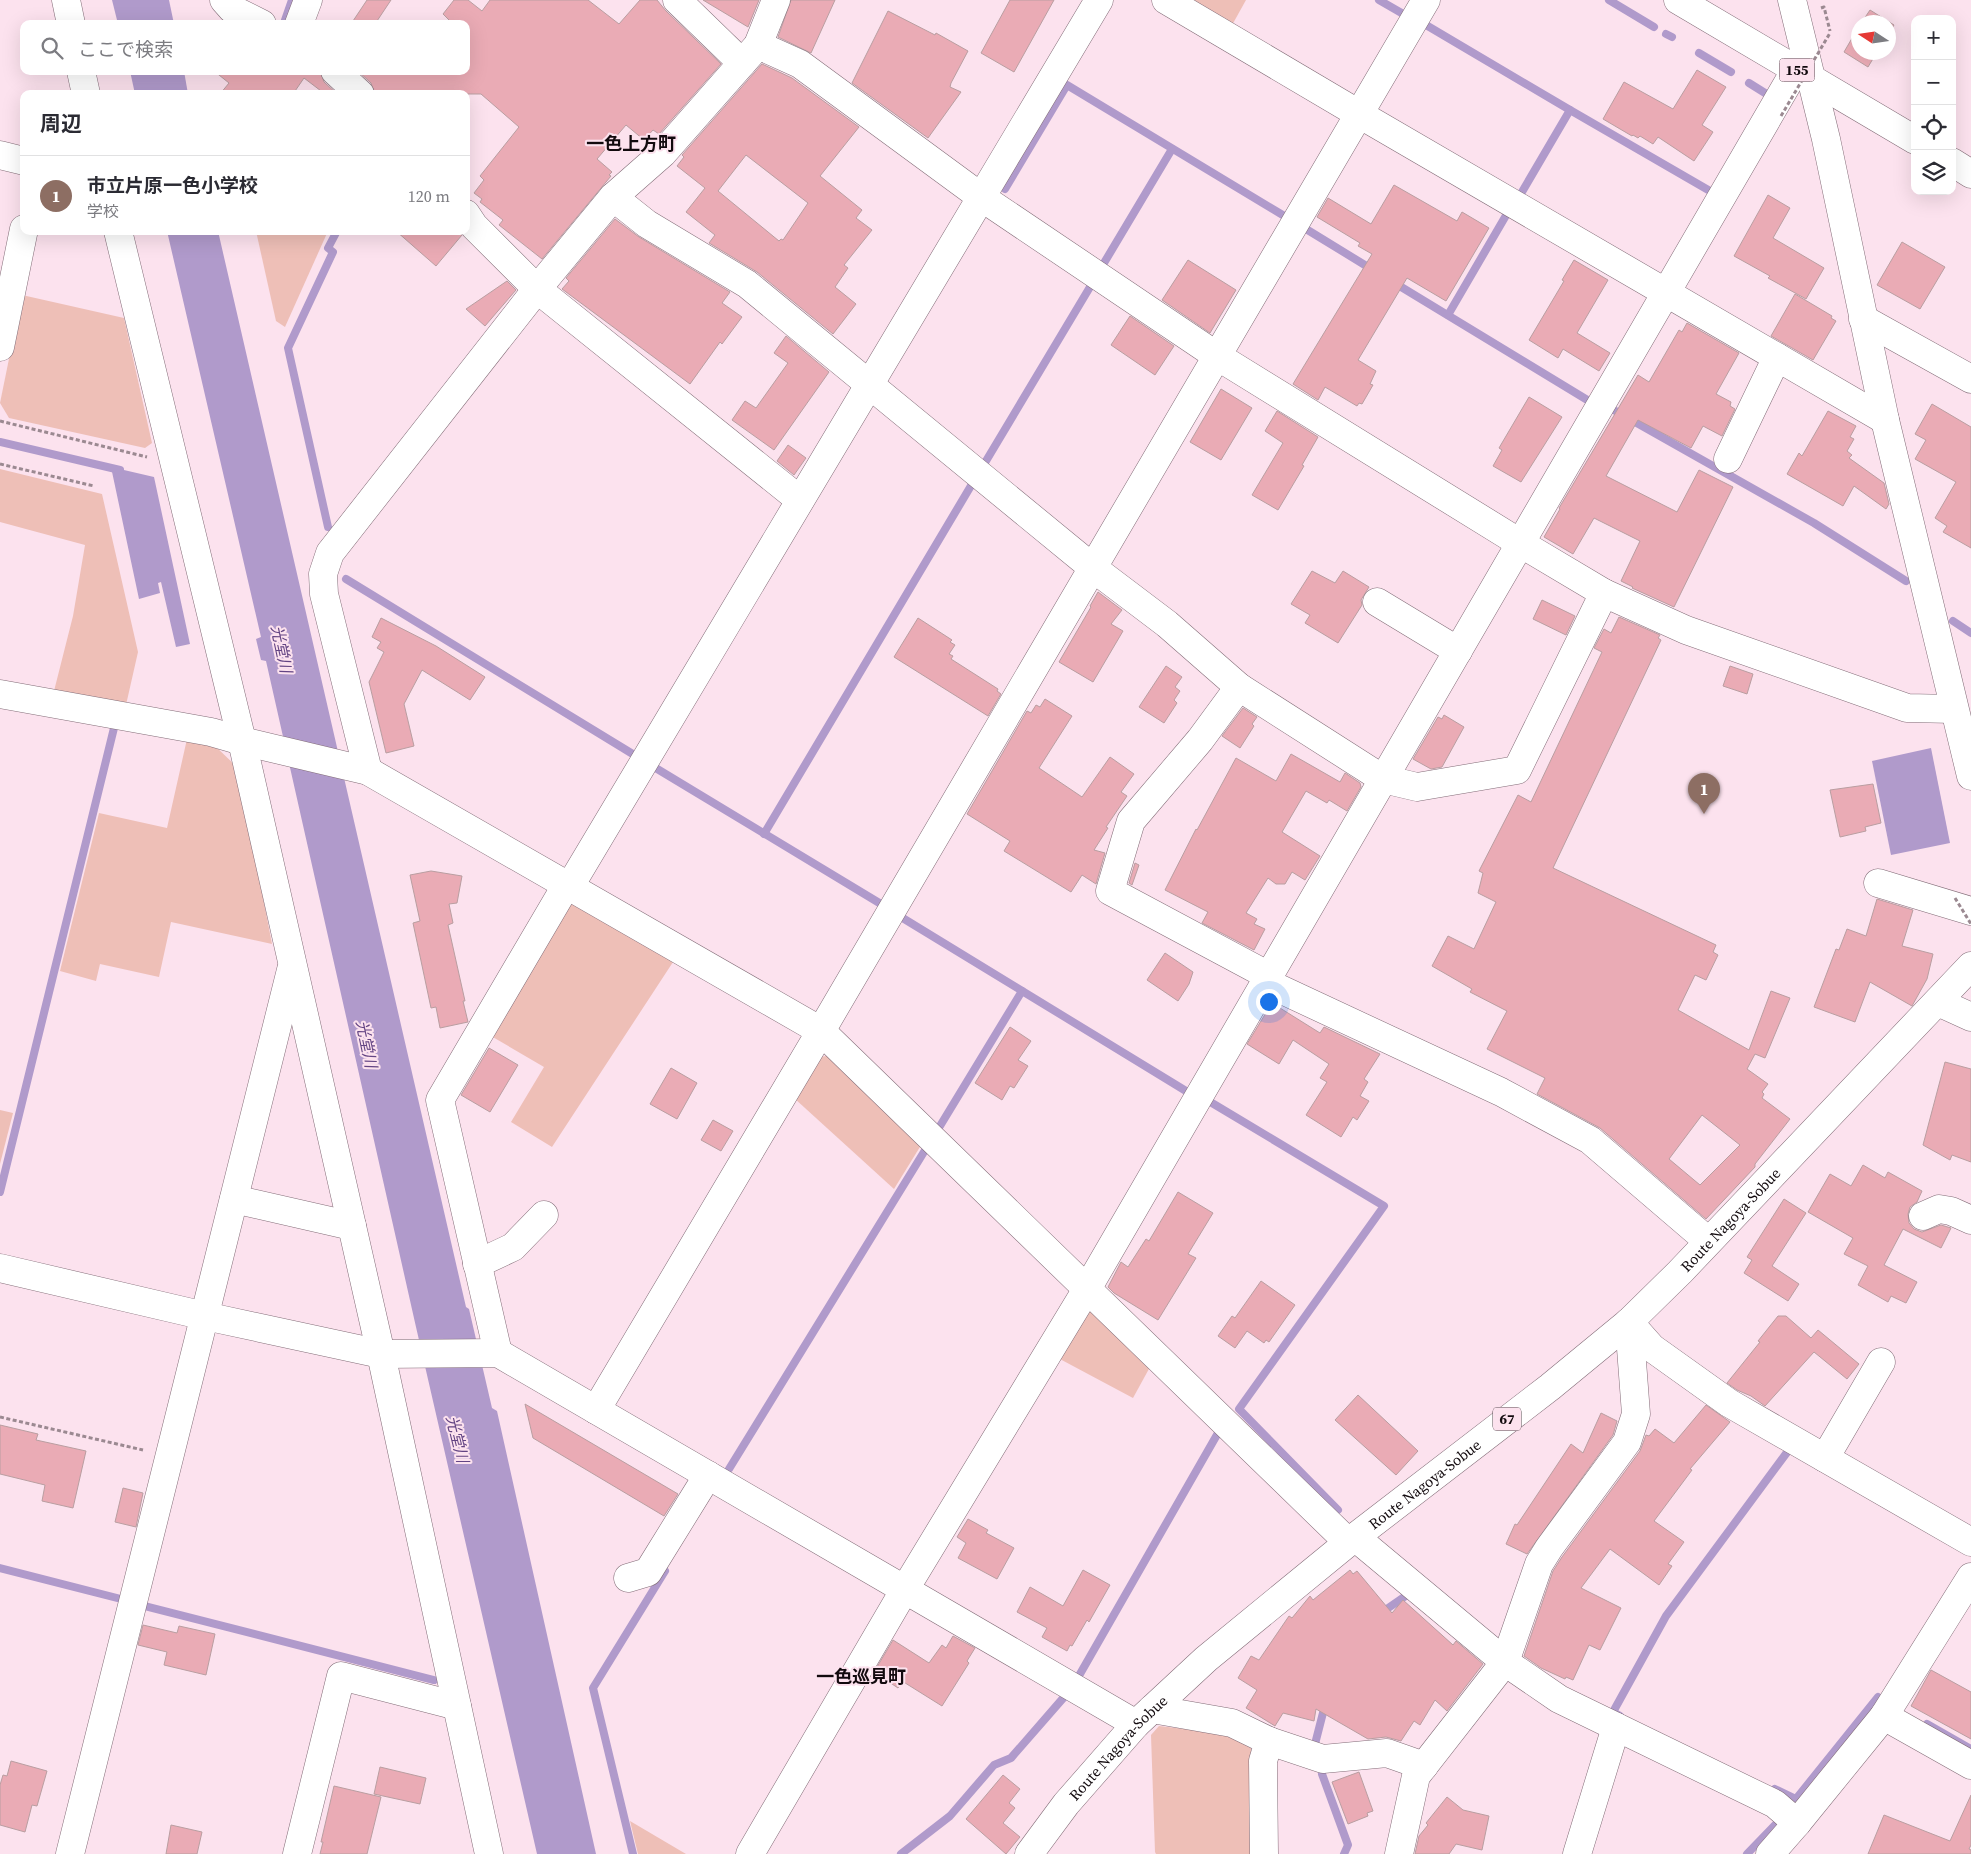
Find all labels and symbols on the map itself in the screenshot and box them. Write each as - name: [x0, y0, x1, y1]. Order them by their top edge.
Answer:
- north arrow: [1851, 15, 1896, 60]
- road number: 155: [1780, 58, 1814, 82]
- district label: 一色上方町: [586, 131, 676, 156]
- water label: 光堂川: [266, 623, 298, 677]
- pin: 1: [1688, 773, 1720, 814]
- your location: [1256, 989, 1282, 1015]
- water label: 光堂川: [351, 1018, 383, 1072]
- street label: Route Nagoya-Sobue: [1675, 1162, 1785, 1276]
- road number: 67: [1493, 1408, 1521, 1430]
- water label: 光堂川: [442, 1413, 475, 1467]
- street label: Route Nagoya-Sobue: [1364, 1433, 1485, 1534]
- district label: 一色巡見町: [816, 1664, 906, 1689]
- street label: Route Nagoya-Sobue: [1064, 1690, 1172, 1805]

